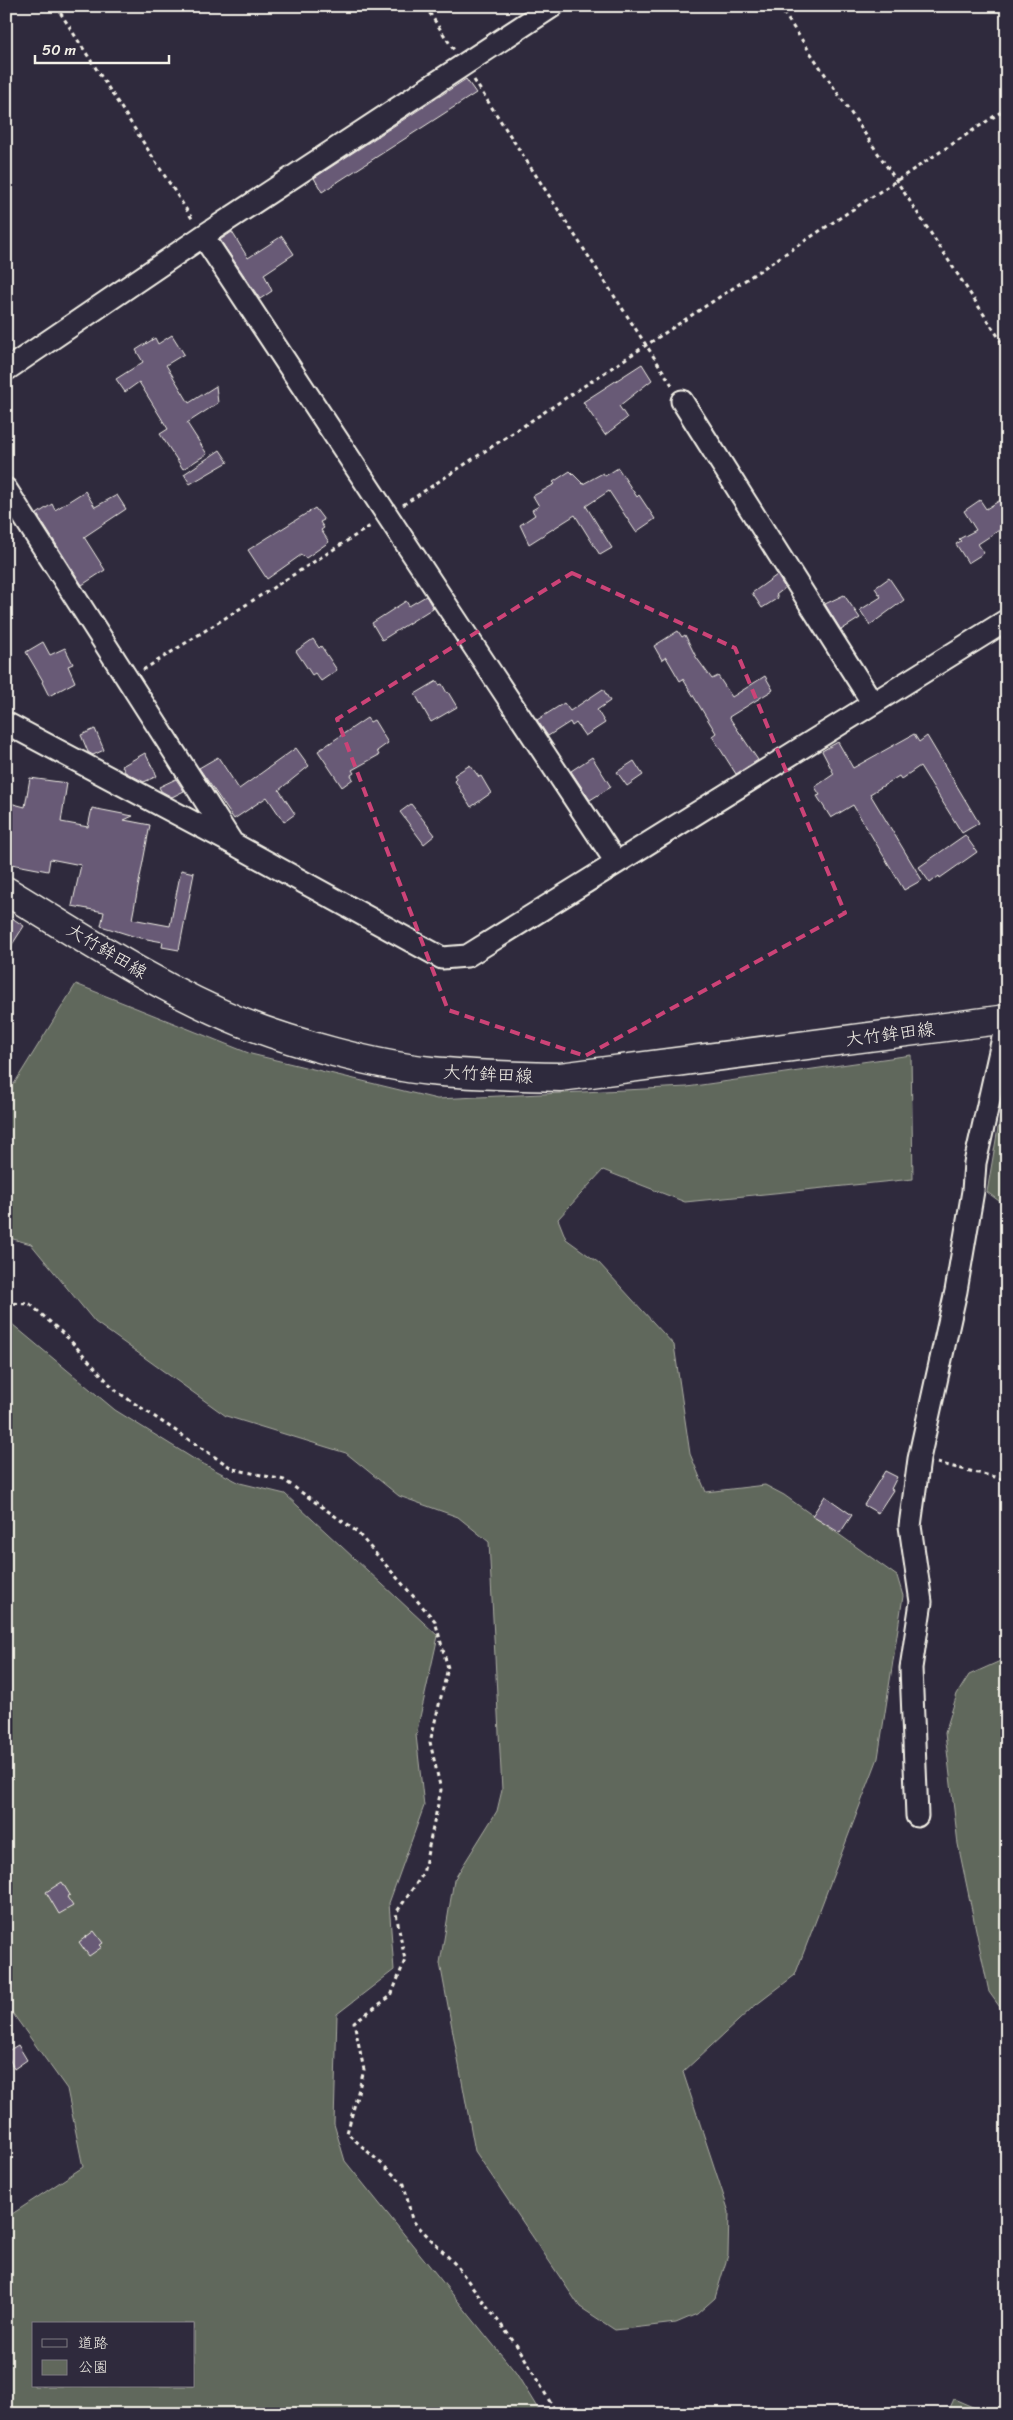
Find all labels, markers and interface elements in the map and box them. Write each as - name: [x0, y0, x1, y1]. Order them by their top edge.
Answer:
- scale bar: [35, 32, 169, 64]
- text: 50 m: [42, 37, 77, 63]
- street label: 大竹鉾田線: [60, 914, 154, 988]
- street label: 大竹鉾田線: [843, 1013, 937, 1055]
- street label: 大竹鉾田線: [442, 1056, 534, 1092]
- legend: [32, 2322, 195, 2388]
- text: 道路: [78, 2330, 108, 2356]
- text: 公園: [78, 2354, 108, 2380]

